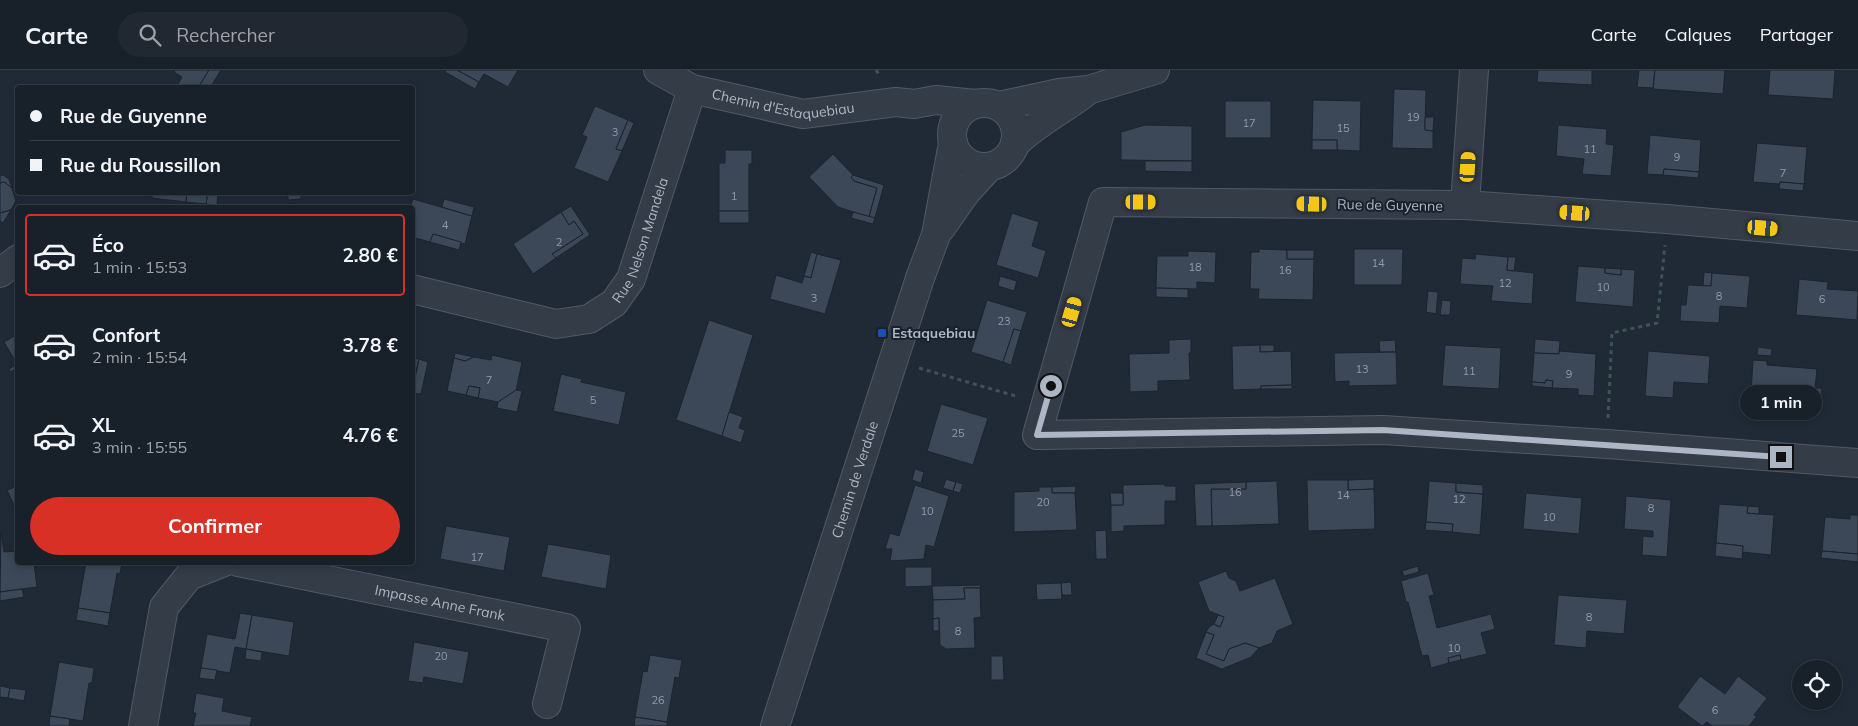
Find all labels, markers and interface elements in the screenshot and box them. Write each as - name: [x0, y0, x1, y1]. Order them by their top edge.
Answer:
- search box: [118, 12, 468, 57]
- text: Carte: [25, 20, 88, 50]
- icon: search: [136, 21, 164, 49]
- text: Rechercher: [176, 23, 275, 47]
- text: Carte: [1591, 23, 1637, 46]
- text: Calques: [1665, 23, 1732, 46]
- text: Partager: [1760, 23, 1833, 46]
- street label: Chemin d'Estaquebiau: [710, 85, 856, 123]
- text: Rue de Guyenne: [60, 104, 207, 128]
- house number: 19: [1406, 110, 1420, 124]
- house number: 17: [1242, 116, 1256, 130]
- house number: 15: [1336, 121, 1350, 135]
- house number: 3: [612, 125, 618, 139]
- house number: 11: [1583, 142, 1597, 156]
- house number: 9: [1674, 150, 1680, 164]
- car: [1459, 152, 1476, 182]
- text: Rue du Roussillon: [60, 153, 221, 177]
- house number: 7: [1780, 166, 1786, 180]
- street label: Rue Nelson Mandela: [608, 175, 672, 307]
- house number: 1: [731, 189, 737, 203]
- car: [1126, 195, 1156, 210]
- street label: Rue de Guyenne: [1337, 195, 1443, 215]
- car: [1296, 196, 1327, 212]
- car: [1559, 204, 1590, 222]
- house number: 4: [442, 218, 449, 232]
- car: [1747, 219, 1778, 237]
- icon: car: [32, 233, 77, 278]
- text: Éco: [92, 233, 124, 257]
- house number: 2: [556, 235, 563, 249]
- text: 2.80 €: [342, 243, 398, 267]
- house number: 14: [1371, 256, 1385, 270]
- text: 1 min · 15:53: [92, 257, 187, 277]
- house number: 18: [1188, 260, 1202, 274]
- house number: 16: [1278, 263, 1292, 277]
- house number: 12: [1498, 276, 1512, 290]
- house number: 10: [1596, 280, 1610, 294]
- house number: 8: [1716, 289, 1723, 303]
- house number: 3: [811, 291, 817, 305]
- house number: 6: [1819, 292, 1826, 306]
- car: [1060, 296, 1083, 328]
- house number: 23: [997, 314, 1011, 328]
- icon: car: [32, 323, 77, 368]
- text: Confort: [92, 323, 160, 347]
- place label: Estaquebiau: [892, 324, 975, 342]
- marker: Estaquebiau: [876, 327, 888, 339]
- text: 3.78 €: [342, 333, 398, 357]
- text: 2 min · 15:54: [92, 347, 187, 367]
- house number: 13: [1355, 362, 1369, 376]
- house number: 11: [1462, 364, 1476, 378]
- house number: 9: [1566, 367, 1572, 381]
- house number: 7: [486, 373, 492, 387]
- route start: [1040, 375, 1062, 397]
- callout: 1 min: [1740, 384, 1822, 420]
- text: 1 min: [1760, 392, 1802, 412]
- house number: 5: [590, 393, 597, 407]
- icon: car: [32, 413, 77, 458]
- text: XL: [92, 413, 115, 437]
- street label: Chemin de Verdale: [827, 419, 882, 540]
- text: 4.76 €: [342, 423, 398, 447]
- house number: 25: [951, 426, 965, 440]
- text: 3 min · 15:55: [92, 437, 187, 457]
- route end: [1770, 446, 1792, 468]
- house number: 16: [1228, 485, 1242, 499]
- house number: 14: [1336, 488, 1350, 502]
- house number: 12: [1452, 492, 1466, 506]
- house number: 20: [1036, 495, 1050, 509]
- button: Confirmer: [30, 497, 400, 555]
- house number: 8: [1648, 501, 1655, 515]
- house number: 10: [920, 504, 934, 518]
- house number: 10: [1542, 510, 1556, 524]
- house number: 17: [470, 550, 484, 564]
- street label: Impasse Anne Frank: [373, 581, 507, 625]
- house number: 8: [1586, 610, 1593, 624]
- house number: 8: [955, 624, 962, 638]
- house number: 10: [1447, 641, 1461, 655]
- house number: 20: [434, 649, 448, 663]
- map controls: [1792, 660, 1842, 710]
- button: locate: [1792, 660, 1842, 710]
- house number: 26: [651, 693, 665, 707]
- house number: 6: [1712, 703, 1719, 717]

